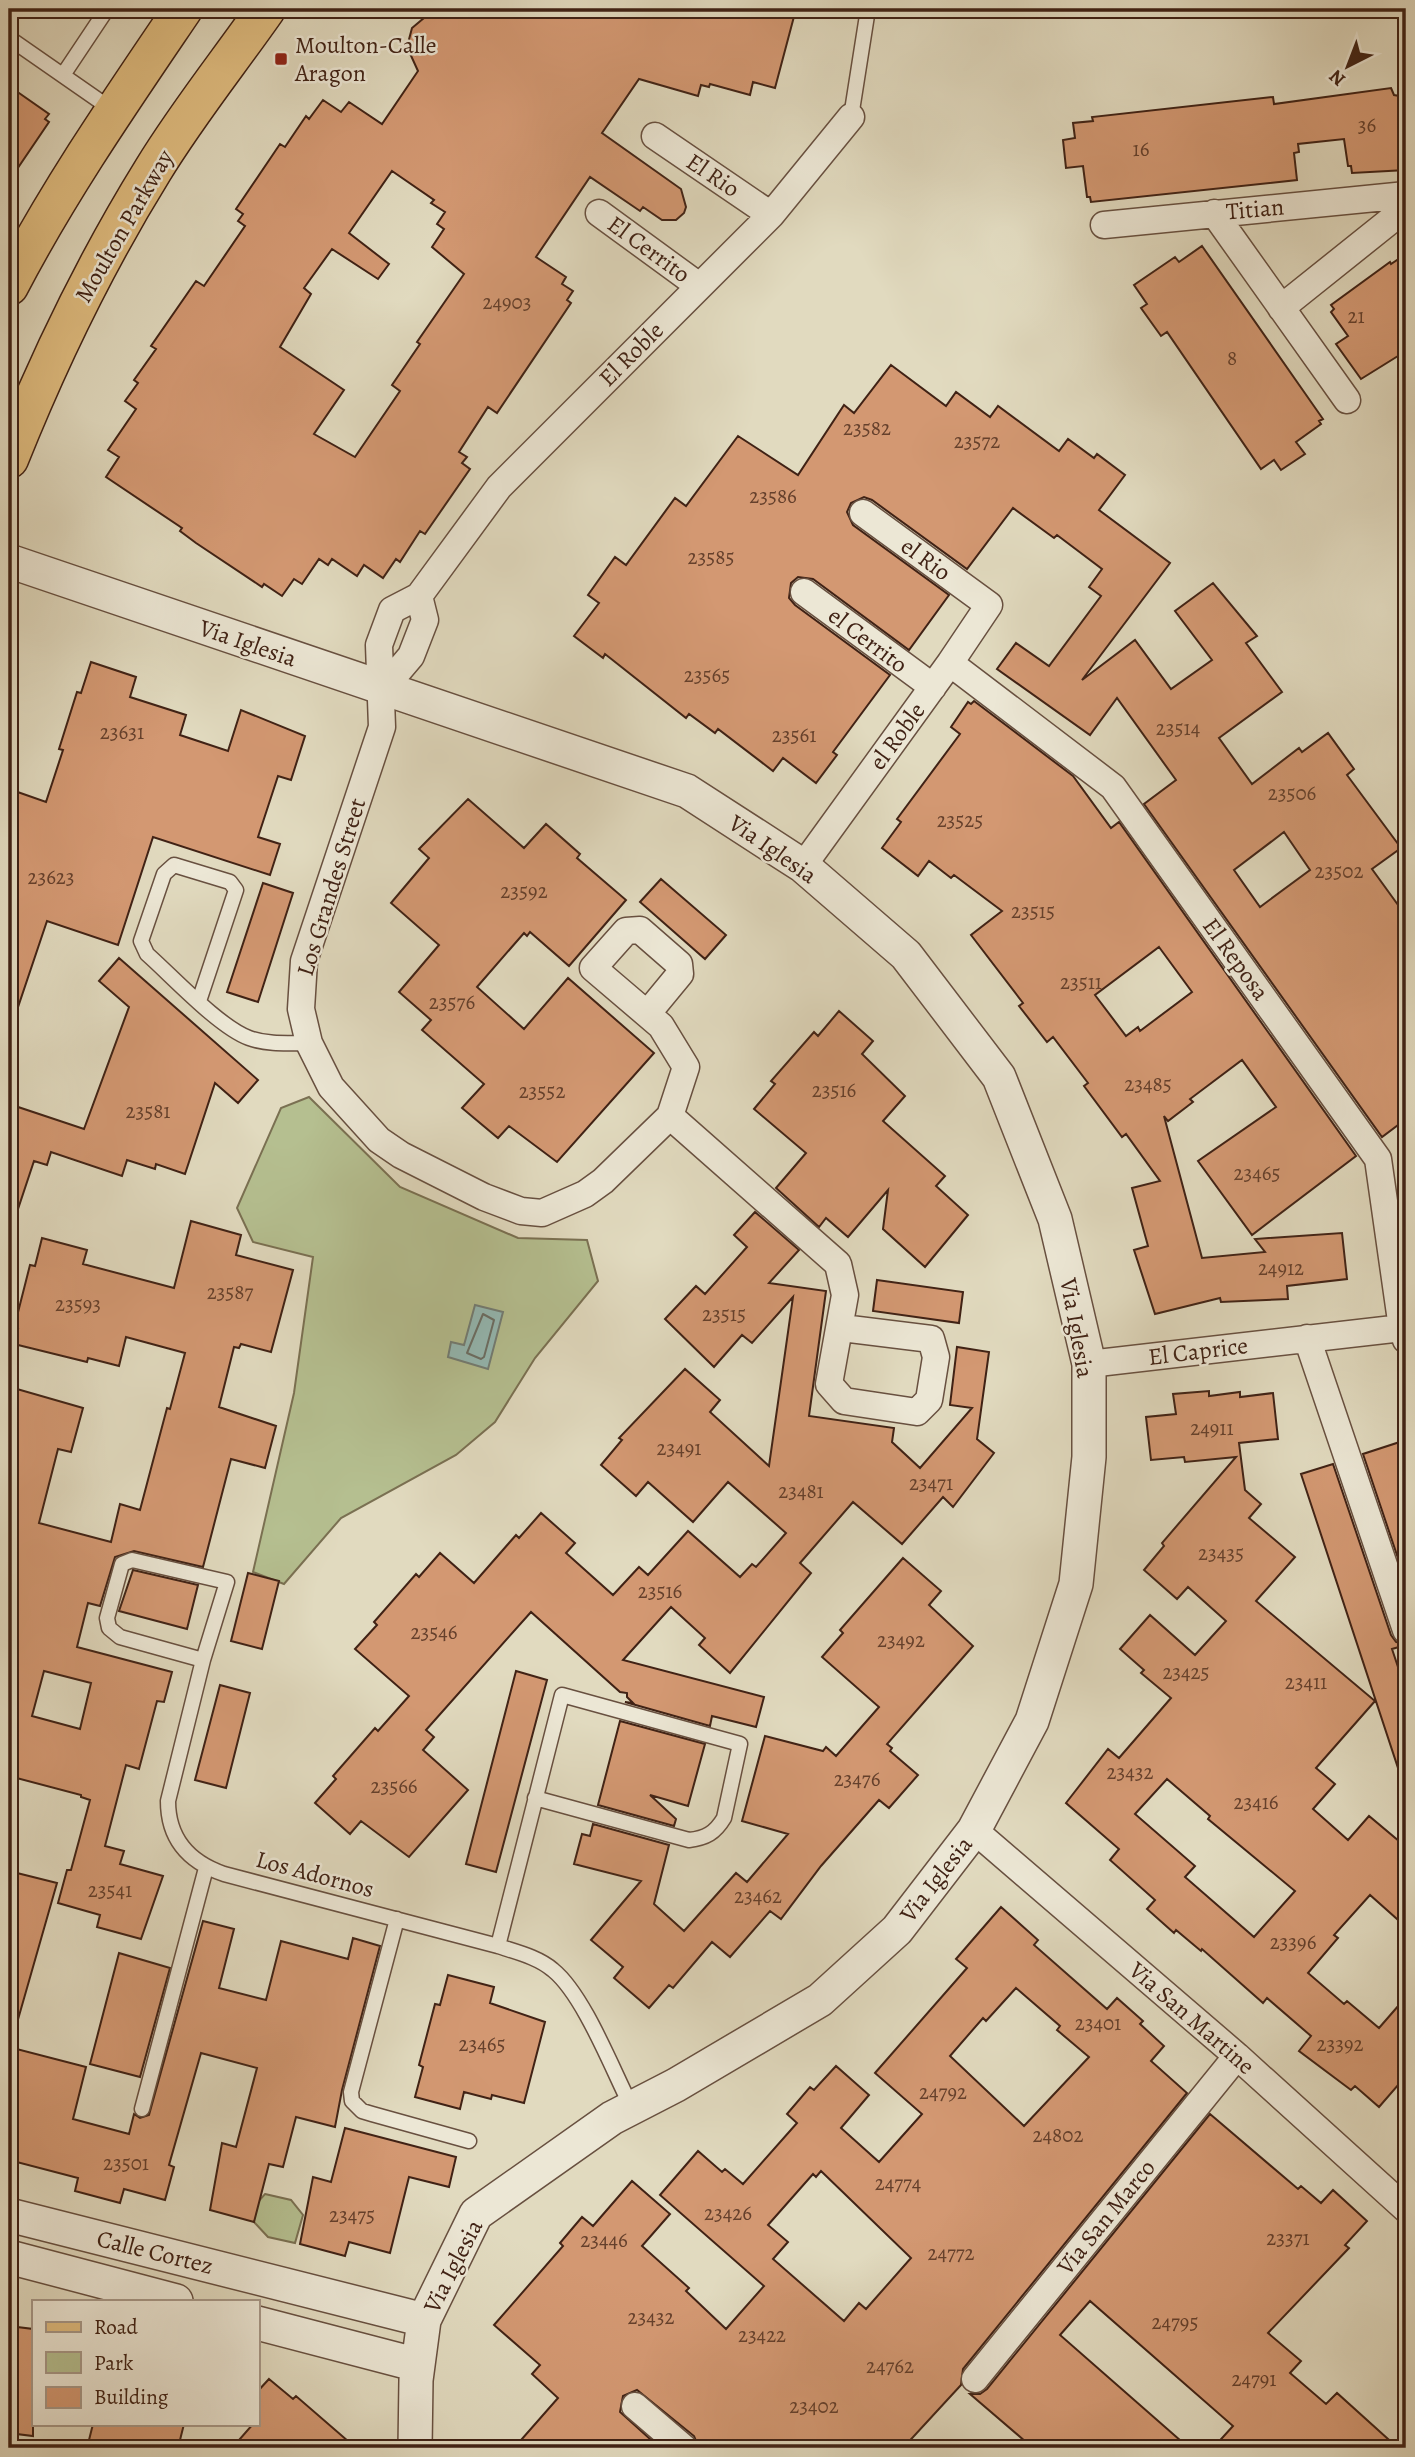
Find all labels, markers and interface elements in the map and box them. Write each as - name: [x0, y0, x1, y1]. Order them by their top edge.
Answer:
- place label: Moulton-Calle Aragon: [294, 29, 436, 89]
- north arrow: [1314, 32, 1384, 102]
- marker: Moulton-Calle Aragon: [273, 51, 289, 67]
- text: N: [1323, 63, 1351, 92]
- house number: 36: [1358, 111, 1377, 139]
- house number: 16: [1133, 135, 1150, 163]
- street label: Moulton Parkway: [67, 144, 181, 308]
- street label: El Rio: [680, 146, 746, 204]
- street label: Titian: [1225, 191, 1285, 227]
- street label: El Cerrito: [601, 208, 697, 290]
- house number: 24903: [483, 288, 531, 316]
- house number: 21: [1347, 302, 1365, 330]
- street label: El Roble: [592, 315, 670, 393]
- house number: 8: [1227, 344, 1237, 372]
- house number: 23582: [843, 414, 891, 442]
- house number: 23572: [954, 427, 1000, 455]
- house number: 23586: [749, 482, 797, 510]
- street label: el Rio: [895, 530, 957, 588]
- house number: 23585: [688, 543, 734, 571]
- street label: el Cerrito: [822, 600, 914, 680]
- street label: Via Iglesia: [194, 611, 302, 675]
- house number: 23565: [684, 661, 730, 689]
- street label: el Roble: [862, 696, 932, 776]
- house number: 23514: [1156, 714, 1200, 742]
- house number: 23631: [100, 718, 144, 746]
- house number: 23561: [772, 721, 816, 749]
- house number: 23506: [1268, 779, 1317, 807]
- street label: Los Grandes Street: [289, 794, 373, 980]
- street label: Via Iglesia: [722, 806, 824, 891]
- house number: 23525: [937, 806, 983, 834]
- house number: 23502: [1315, 857, 1363, 885]
- house number: 23623: [27, 863, 75, 891]
- house number: 23592: [500, 877, 548, 905]
- house number: 23515: [1011, 897, 1055, 925]
- street label: El Reposa: [1195, 911, 1277, 1007]
- house number: 23511: [1060, 968, 1102, 996]
- house number: 23576: [429, 988, 475, 1016]
- house number: 23485: [1124, 1070, 1172, 1098]
- house number: 23516: [812, 1076, 857, 1104]
- house number: 23552: [519, 1077, 565, 1105]
- house number: 23581: [125, 1097, 171, 1125]
- house number: 23465: [1234, 1159, 1280, 1187]
- house number: 24912: [1258, 1254, 1304, 1282]
- street label: Via Iglesia: [1052, 1275, 1102, 1381]
- house number: 23587: [207, 1278, 254, 1306]
- house number: 23593: [55, 1290, 101, 1318]
- house number: 23515: [702, 1300, 746, 1328]
- street label: El Caprice: [1146, 1329, 1250, 1373]
- house number: 24911: [1190, 1414, 1234, 1442]
- house number: 23491: [657, 1434, 701, 1462]
- house number: 23471: [909, 1469, 953, 1497]
- house number: 23481: [778, 1477, 824, 1505]
- house number: 23435: [1198, 1539, 1244, 1567]
- house number: 23516: [638, 1577, 683, 1605]
- house number: 23546: [411, 1618, 458, 1646]
- house number: 23492: [877, 1626, 925, 1654]
- house number: 23425: [1162, 1658, 1210, 1686]
- house number: 23411: [1285, 1668, 1327, 1696]
- house number: 23432: [1107, 1758, 1153, 1786]
- house number: 23476: [834, 1765, 881, 1793]
- house number: 23566: [370, 1772, 418, 1800]
- house number: 23416: [1233, 1788, 1279, 1816]
- street label: Via Iglesia: [892, 1829, 980, 1929]
- street label: Los Adornos: [252, 1843, 378, 1905]
- house number: 23541: [88, 1876, 132, 1904]
- house number: 23462: [734, 1882, 782, 1910]
- house number: 23396: [1270, 1928, 1317, 1956]
- street label: Via San Martine: [1122, 1954, 1262, 2082]
- house number: 23401: [1075, 2009, 1121, 2037]
- house number: 23465: [459, 2030, 505, 2058]
- house number: 23392: [1317, 2030, 1364, 2058]
- house number: 24792: [919, 2078, 967, 2106]
- house number: 24802: [1033, 2121, 1083, 2149]
- house number: 23501: [103, 2149, 149, 2177]
- street label: Via San Marco: [1049, 2153, 1162, 2282]
- house number: 24774: [875, 2169, 921, 2197]
- house number: 23426: [704, 2199, 752, 2227]
- house number: 23475: [329, 2201, 375, 2229]
- street label: Via Iglesia: [415, 2213, 491, 2319]
- street label: Calle Cortez: [93, 2222, 217, 2282]
- house number: 23371: [1266, 2224, 1310, 2252]
- house number: 23446: [580, 2226, 628, 2254]
- house number: 24772: [927, 2239, 975, 2267]
- legend: [32, 2300, 259, 2426]
- house number: 23432: [628, 2303, 674, 2331]
- house number: 24795: [1152, 2308, 1198, 2336]
- text: Road: [94, 2313, 138, 2341]
- house number: 23422: [738, 2321, 786, 2349]
- text: Park: [94, 2349, 134, 2377]
- house number: 24762: [866, 2352, 914, 2380]
- house number: 24791: [1231, 2365, 1277, 2393]
- text: Building: [94, 2383, 169, 2411]
- house number: 23402: [789, 2392, 839, 2420]

